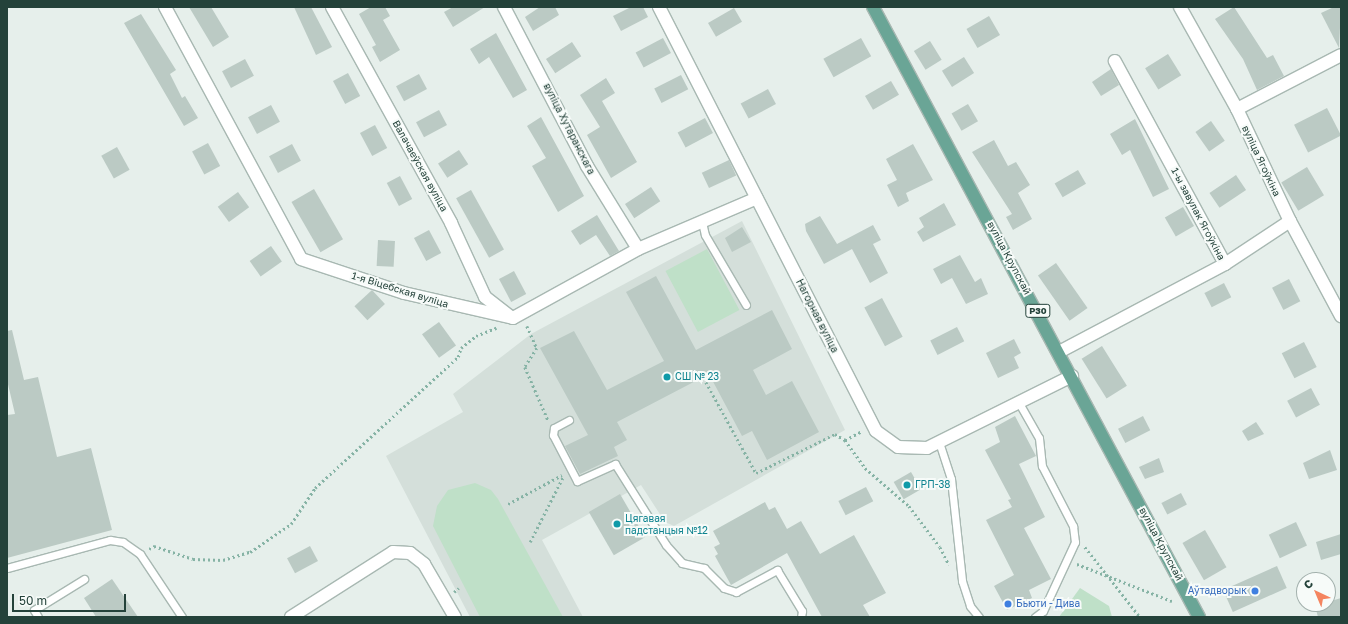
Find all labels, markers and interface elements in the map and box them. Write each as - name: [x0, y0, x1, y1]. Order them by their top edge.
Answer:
- street label: вуліца Хутаранскага: [541, 81, 597, 177]
- street label: Валачаеўская вуліца: [390, 118, 450, 214]
- street label: вуліца Ягоўкіна: [1239, 124, 1283, 198]
- street label: 1-ы завулак Ягоўкіна: [1169, 166, 1227, 262]
- street label: вуліца Крупскай: [985, 219, 1033, 297]
- street label: 1-я Віцебская вуліца: [350, 270, 450, 310]
- street label: Нагорная вуліца: [793, 277, 841, 355]
- road number: Р30: [1025, 304, 1051, 318]
- place label: СШ № 23: [675, 371, 719, 383]
- marker: СШ № 23: [662, 372, 672, 382]
- place label: ГРП-38: [915, 479, 950, 491]
- marker: ГРП-38: [902, 480, 912, 490]
- street label: вуліца Крупскай: [1137, 505, 1185, 583]
- place label: Цягавая падстанцыя №12: [625, 512, 708, 536]
- marker: Цягавая падстанцыя №12: [612, 519, 622, 529]
- north arrow: [1296, 572, 1336, 612]
- text: С: [1301, 576, 1315, 591]
- place label: Аўтадворык: [1188, 585, 1247, 597]
- scale bar: [14, 586, 128, 612]
- marker: Аўтадворык: [1250, 586, 1260, 596]
- text: 50 m: [19, 593, 47, 608]
- place label: Бьюти - Дива: [1016, 598, 1080, 610]
- marker: Бьюти - Дива: [1003, 599, 1013, 609]

